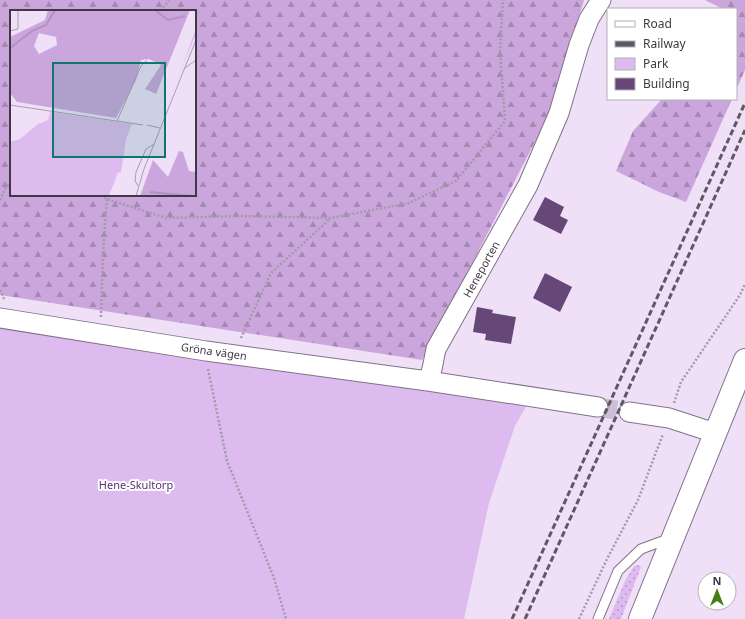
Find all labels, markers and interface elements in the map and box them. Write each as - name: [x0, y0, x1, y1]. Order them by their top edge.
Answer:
- legend: [607, 8, 737, 100]
- inset map: [10, 10, 196, 196]
- text: Road: [643, 15, 672, 32]
- text: Railway: [643, 35, 687, 52]
- text: Park: [643, 55, 669, 72]
- text: Building: [643, 75, 690, 92]
- street label: Heneporten: [459, 238, 503, 300]
- street label: Gröna vägen: [180, 339, 248, 363]
- park label: Hene-Skultorp: [99, 477, 173, 492]
- north arrow: [697, 571, 737, 611]
- text: N: [713, 573, 721, 588]

